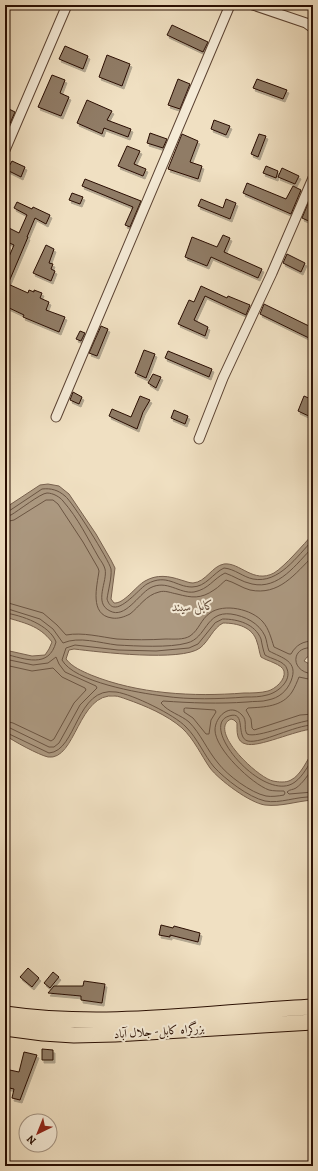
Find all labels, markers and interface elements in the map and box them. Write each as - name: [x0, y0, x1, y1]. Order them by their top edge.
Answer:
- water label: کابل سيند: [171, 596, 215, 617]
- street label: بزرگراه کابل- جلال آباد: [113, 1020, 205, 1043]
- north arrow: [18, 1113, 58, 1153]
- text: N: [23, 1132, 40, 1148]

